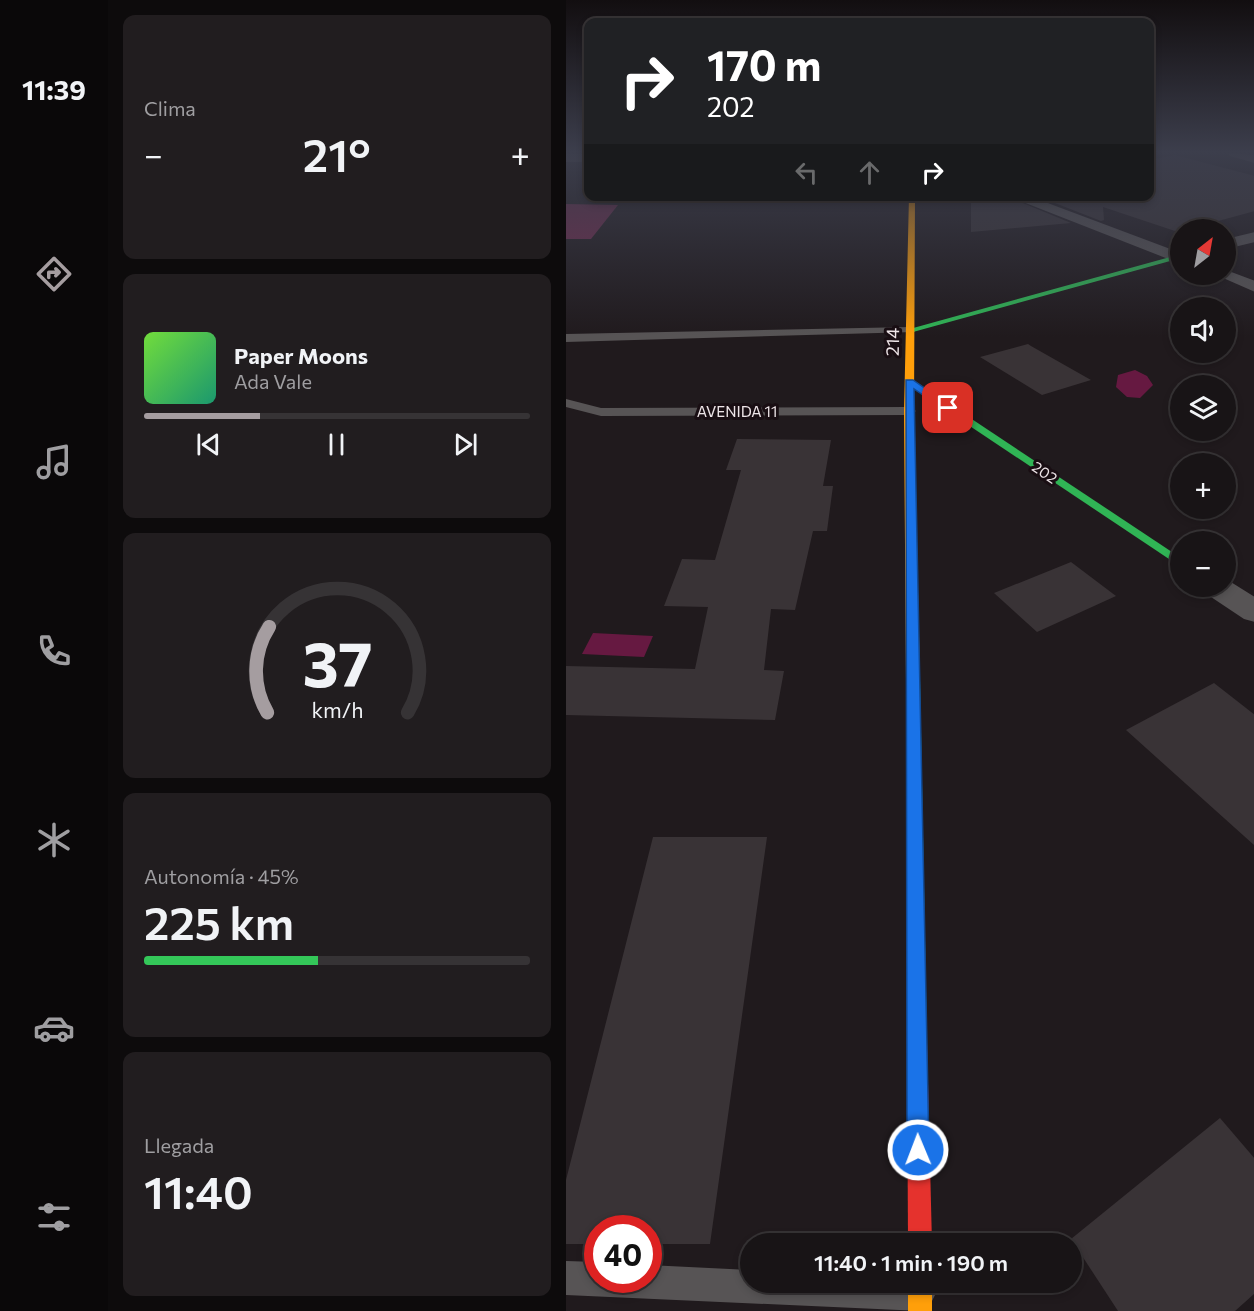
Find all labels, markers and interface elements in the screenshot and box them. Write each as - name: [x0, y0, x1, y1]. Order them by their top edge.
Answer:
- text: 170 m: [707, 38, 821, 90]
- icon: right: [608, 42, 686, 120]
- text: 11:39: [22, 73, 86, 106]
- text: 202: [707, 90, 754, 123]
- text: Clima: [144, 96, 196, 120]
- text: 21°: [303, 126, 371, 181]
- text: −: [144, 133, 163, 174]
- text: +: [511, 133, 530, 174]
- icon: left: [790, 156, 823, 189]
- icon: ahead: [853, 156, 886, 189]
- icon: right: [916, 156, 949, 189]
- north arrow: [1170, 219, 1236, 285]
- map controls: [1170, 219, 1236, 597]
- icon: directions: [33, 253, 75, 295]
- button: sound: [1170, 297, 1236, 363]
- street label: 214: [881, 327, 903, 356]
- text: Paper Moons: [234, 342, 368, 369]
- text: Ada Vale: [234, 369, 312, 393]
- button: layers: [1170, 375, 1236, 441]
- pin: [922, 382, 973, 433]
- icon: arrive: [931, 391, 964, 424]
- street label: AVENIDA 11: [697, 402, 777, 420]
- icon: previous: [192, 428, 225, 461]
- icon: pause: [320, 428, 353, 461]
- icon: next: [449, 428, 482, 461]
- icon: music: [33, 441, 75, 483]
- button: +: [1170, 453, 1236, 519]
- street label: 202: [1029, 457, 1061, 487]
- button: −: [1170, 531, 1236, 597]
- text: 37: [302, 624, 372, 700]
- icon: phone: [33, 630, 75, 672]
- text: km/h: [311, 696, 363, 722]
- icon: climate: [33, 819, 75, 861]
- text: Autonomía · 45%: [144, 864, 299, 888]
- text: 225 km: [144, 894, 294, 949]
- icon: car: [33, 1007, 75, 1049]
- position arrow: [886, 1118, 950, 1182]
- text: Llegada: [144, 1133, 214, 1157]
- text: 11:40: [144, 1163, 253, 1218]
- icon: filters: [33, 1196, 75, 1238]
- speed limit sign: 40: [584, 1215, 662, 1293]
- text: 11:40 · 1 min · 190 m: [814, 1249, 1008, 1276]

